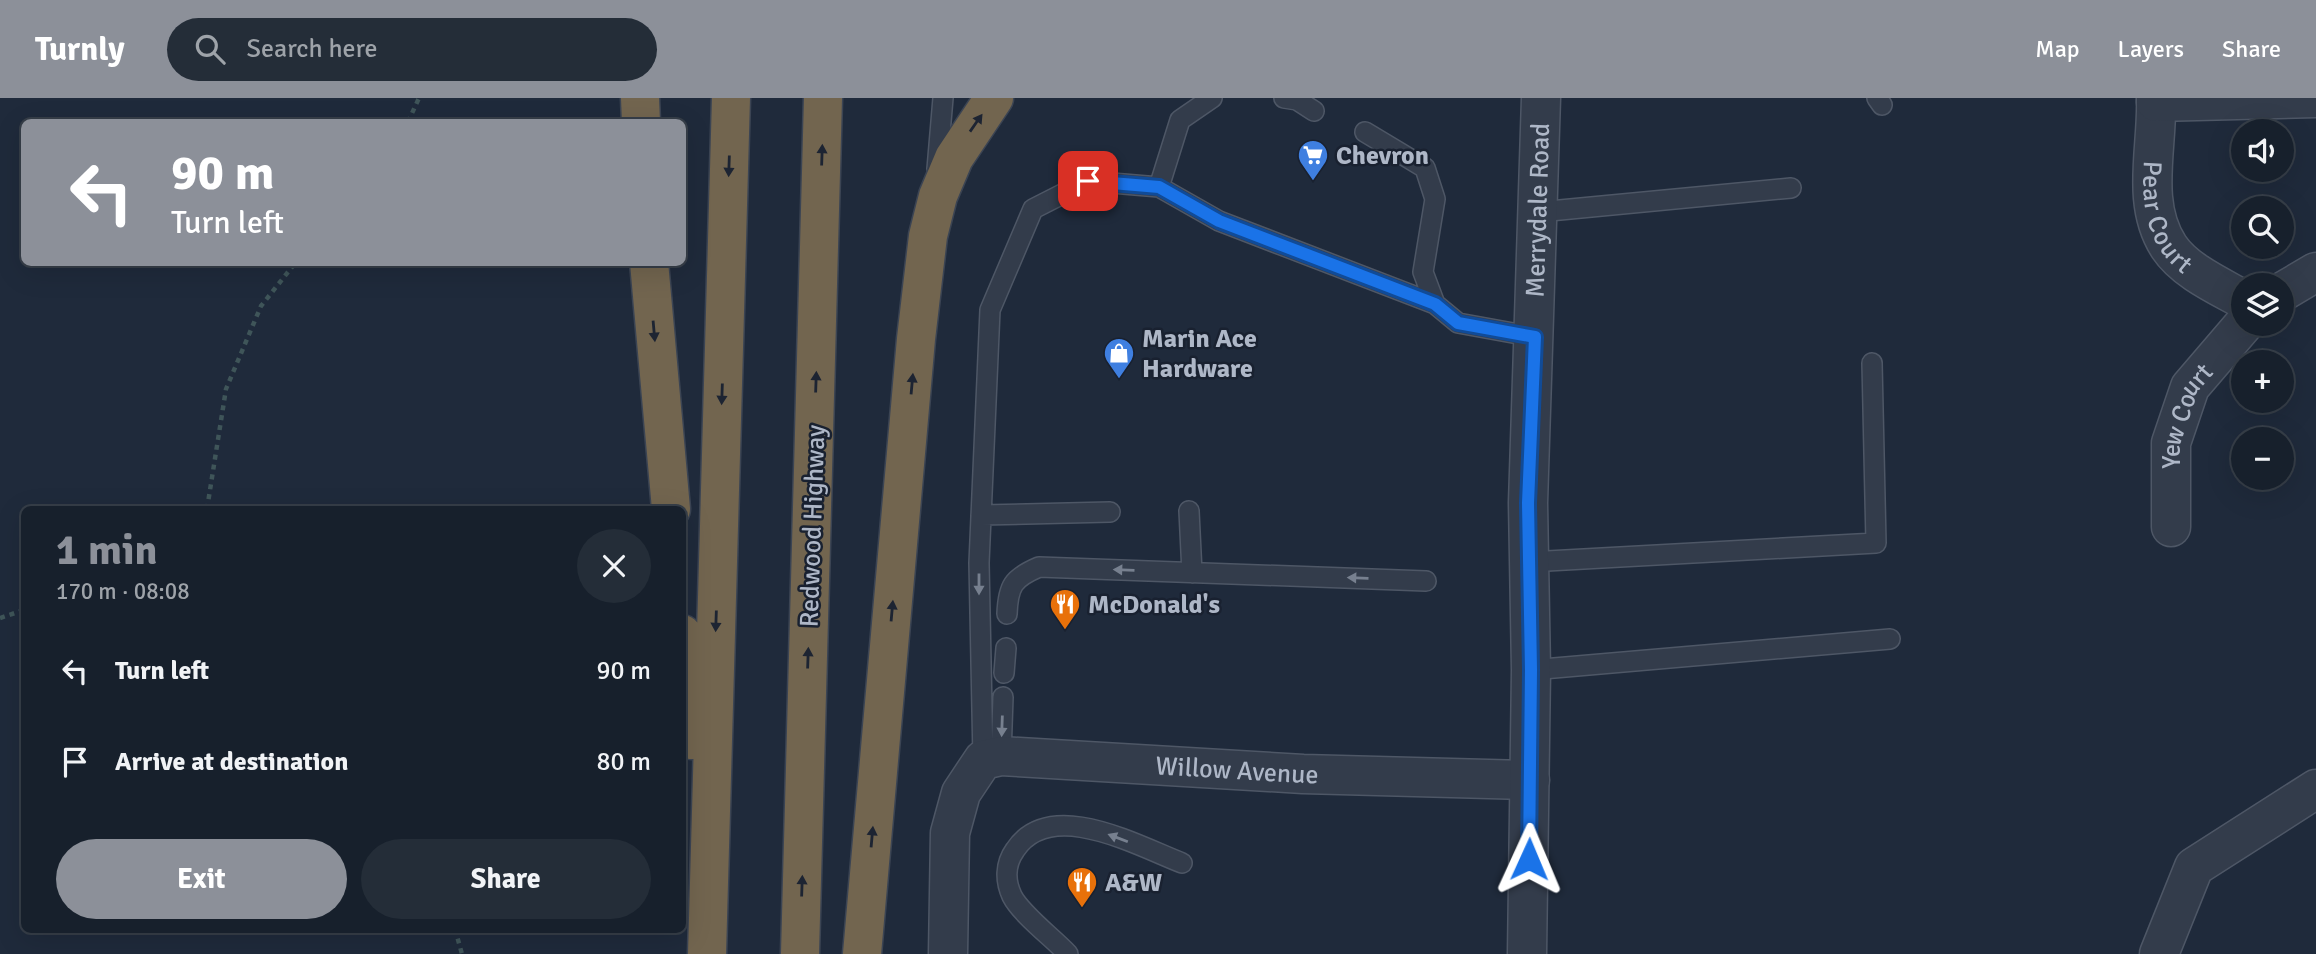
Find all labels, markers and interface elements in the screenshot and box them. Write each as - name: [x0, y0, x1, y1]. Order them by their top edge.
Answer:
- search box: [167, 18, 657, 81]
- text: Turnly: [35, 29, 125, 70]
- icon: search: [191, 30, 229, 68]
- text: Search here: [247, 33, 378, 65]
- text: Map: [2035, 34, 2080, 64]
- text: Layers: [2118, 34, 2184, 64]
- text: Share: [2222, 34, 2281, 64]
- one-way arrow: [968, 114, 982, 132]
- map controls: [2231, 119, 2294, 490]
- button: sound: [2231, 119, 2294, 182]
- street label: Merrydale Road: [1520, 122, 1557, 298]
- supermarket icon: Chevron: [1296, 138, 1330, 182]
- place label: Chevron: [1336, 140, 1429, 172]
- text: 90 m: [171, 143, 274, 203]
- one-way arrow: [816, 143, 828, 165]
- icon: left: [56, 147, 147, 238]
- pin: [1058, 151, 1118, 211]
- one-way arrow: [723, 155, 734, 177]
- street label: Pear Court: [2135, 160, 2199, 281]
- icon: arrive: [1069, 162, 1107, 200]
- button: search: [2231, 196, 2294, 259]
- text: Turn left: [171, 203, 284, 242]
- button: layers: [2231, 273, 2294, 336]
- one-way arrow: [649, 320, 660, 342]
- place label: Marin Ace Hardware: [1142, 323, 1257, 385]
- shop icon: Marin Ace Hardware: [1102, 336, 1136, 380]
- button: +: [2231, 350, 2294, 413]
- street label: Yew Court: [2156, 357, 2220, 469]
- one-way arrow: [810, 371, 821, 393]
- one-way arrow: [907, 373, 918, 395]
- one-way arrow: [717, 383, 728, 405]
- street label: Redwood Highway: [793, 424, 833, 628]
- button: −: [2231, 427, 2294, 490]
- text: 1 min: [56, 525, 157, 576]
- button: close: [577, 529, 651, 603]
- one-way arrow: [1113, 565, 1135, 576]
- one-way arrow: [973, 573, 985, 595]
- one-way arrow: [1347, 573, 1369, 584]
- text: 170 m · 08:08: [56, 577, 190, 606]
- restaurant icon: McDonald's: [1048, 587, 1082, 631]
- place label: McDonald's: [1088, 589, 1220, 621]
- one-way arrow: [887, 599, 898, 621]
- one-way arrow: [710, 610, 722, 632]
- one-way arrow: [802, 647, 814, 669]
- icon: left: [56, 652, 94, 690]
- text: Turn left: [115, 655, 209, 687]
- text: 90 m: [596, 655, 651, 687]
- one-way arrow: [996, 716, 1008, 738]
- icon: arrive: [56, 743, 94, 781]
- text: Arrive at destination: [115, 746, 348, 778]
- text: 80 m: [596, 746, 651, 778]
- street label: Willow Avenue: [1155, 750, 1319, 791]
- position arrow: [1492, 822, 1566, 896]
- one-way arrow: [867, 826, 878, 848]
- one-way arrow: [1107, 832, 1128, 843]
- button: Exit: [56, 839, 347, 919]
- button: Share: [361, 839, 651, 919]
- restaurant icon: A&W: [1065, 865, 1099, 909]
- place label: A&W: [1105, 867, 1162, 899]
- one-way arrow: [796, 875, 807, 897]

